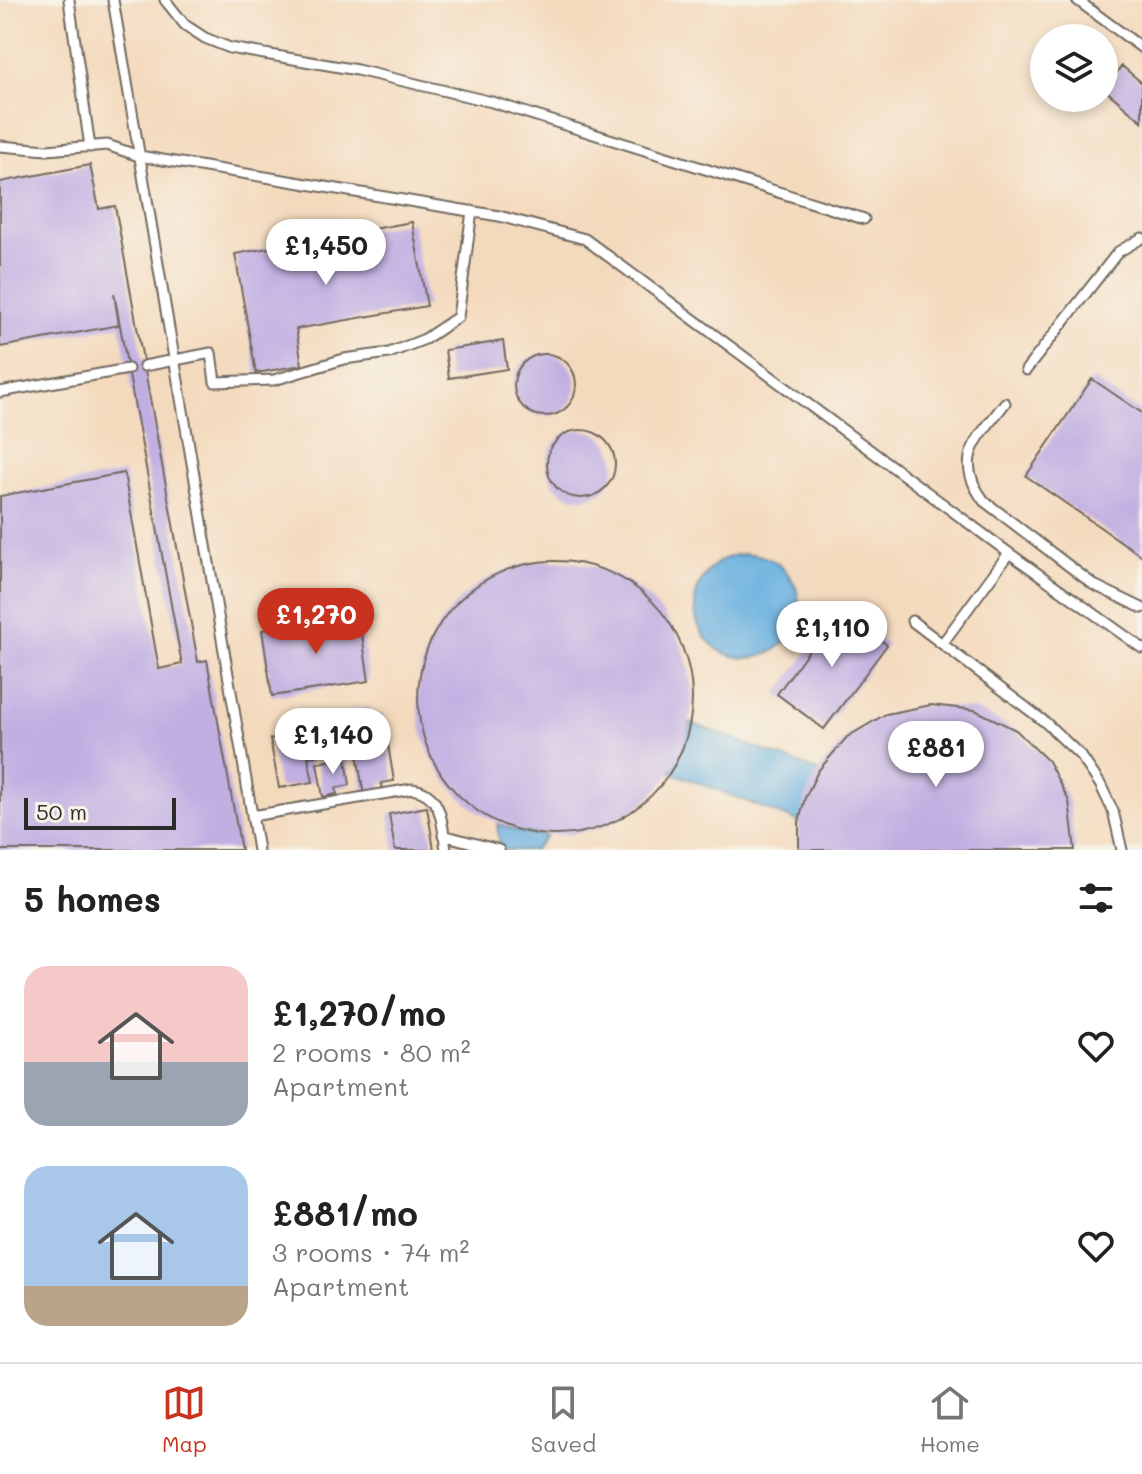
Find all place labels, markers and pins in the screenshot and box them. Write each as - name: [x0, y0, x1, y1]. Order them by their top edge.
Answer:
- pin: £1,450: [261, 219, 391, 287]
- pin: £1,270: [251, 588, 381, 656]
- pin: £1,110: [767, 601, 897, 669]
- pin: £1,140: [268, 708, 398, 776]
- pin: £881: [889, 721, 983, 789]

